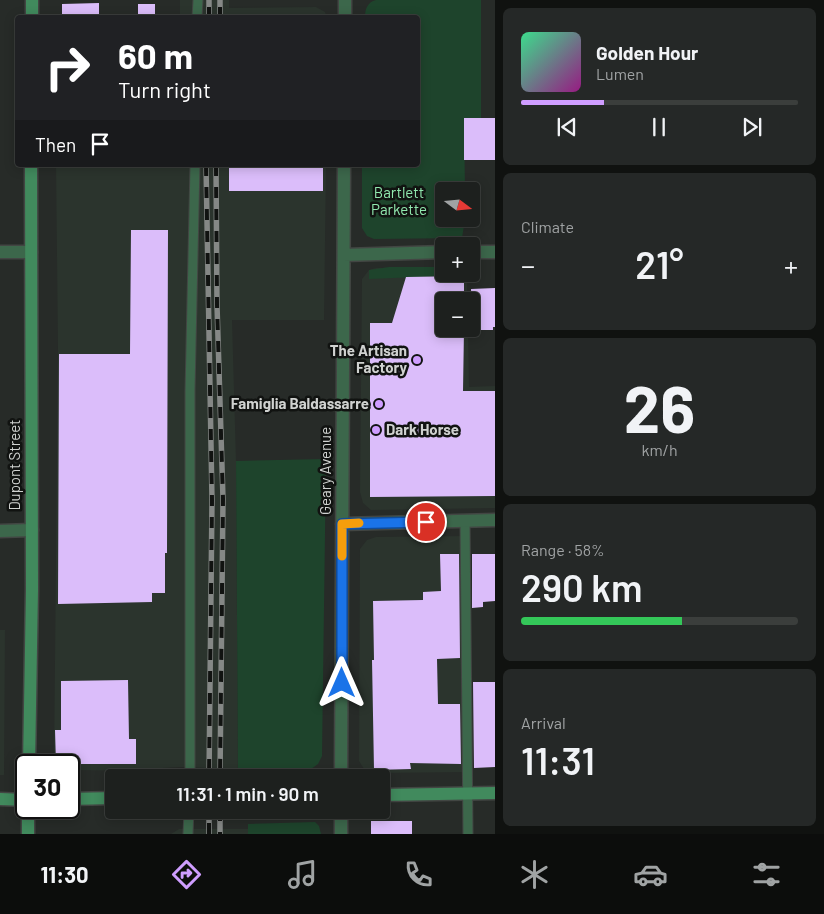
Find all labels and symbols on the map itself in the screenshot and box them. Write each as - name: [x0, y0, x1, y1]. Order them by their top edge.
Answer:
- north arrow: [435, 182, 480, 228]
- park label: Bartlett Parkette: [371, 183, 427, 218]
- place label: The Artisan Factory: [330, 341, 407, 376]
- marker: The Artisan Factory: [411, 354, 423, 366]
- place label: Famiglia Baldassarre: [231, 394, 369, 412]
- marker: Famiglia Baldassarre: [373, 398, 385, 410]
- street label: Dupont Street: [5, 420, 23, 510]
- place label: Dark Horse: [386, 420, 459, 438]
- marker: Dark Horse: [370, 424, 382, 436]
- street label: Geary Avenue: [316, 427, 334, 515]
- pin: [405, 501, 447, 543]
- position arrow: [315, 656, 367, 708]
- speed limit sign: 30: [15, 754, 80, 819]

